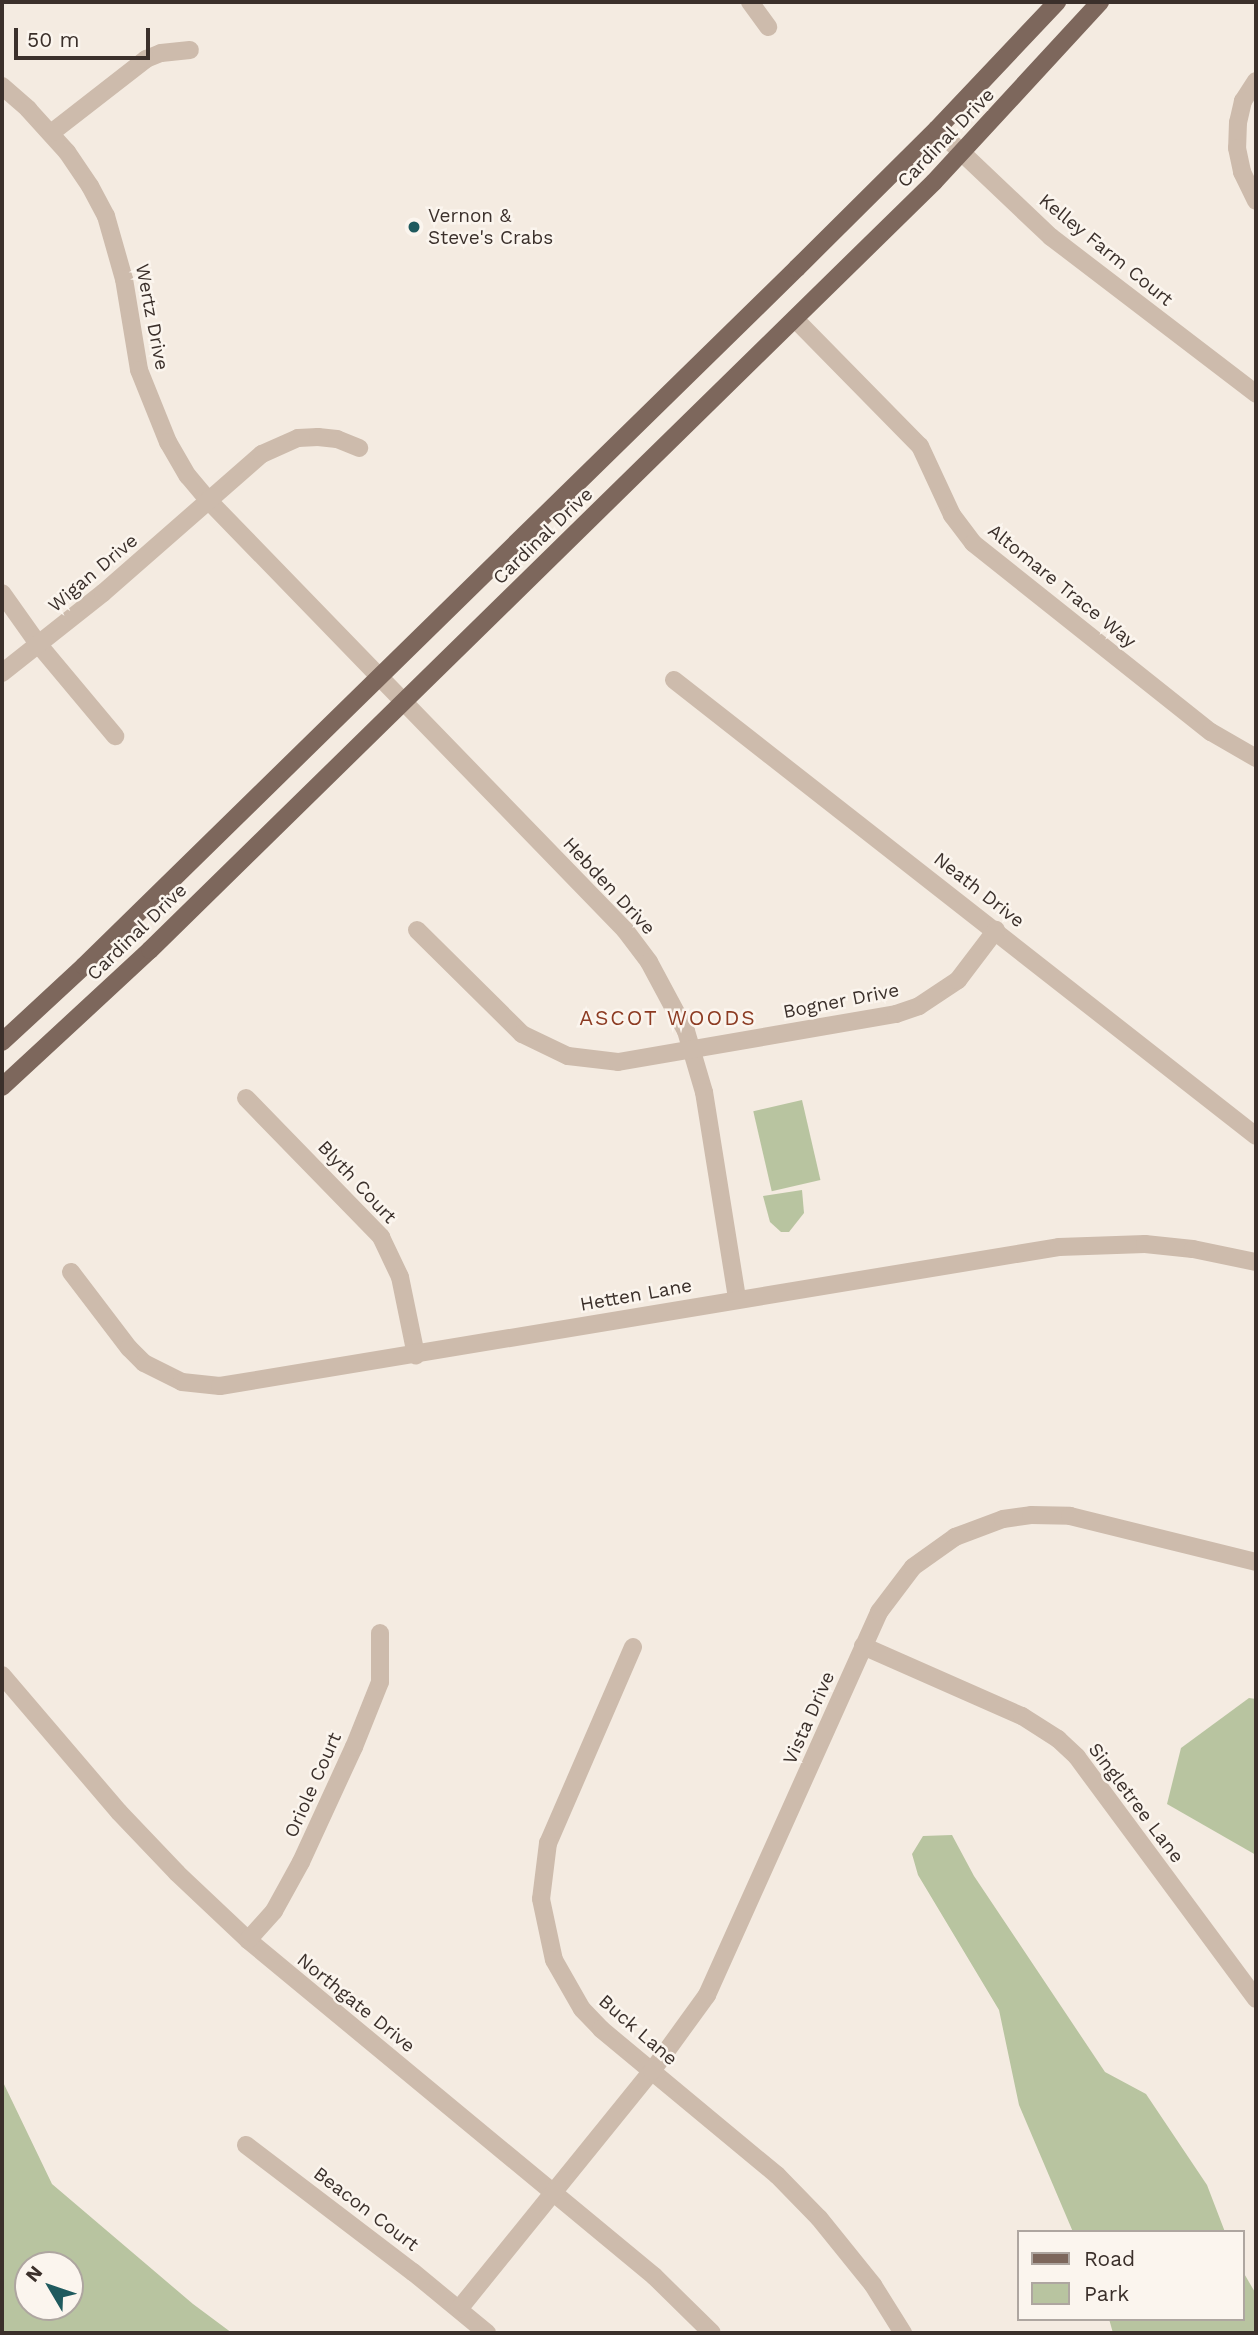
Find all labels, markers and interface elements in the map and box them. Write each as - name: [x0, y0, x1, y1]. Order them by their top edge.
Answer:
- scale bar: [18, 14, 154, 58]
- text: 50 m: [27, 27, 79, 52]
- street label: Cardinal Drive: [893, 83, 999, 193]
- street label: Kelley Farm Court: [1034, 189, 1178, 311]
- place label: Vernon & Steve's Crabs: [428, 205, 553, 249]
- marker: Vernon & Steve's Crabs: [406, 219, 422, 235]
- street label: Wertz Drive: [131, 262, 173, 372]
- street label: Cardinal Drive: [488, 483, 598, 589]
- street label: Altomare Trace Way: [983, 519, 1141, 653]
- street label: Wigan Drive: [44, 529, 142, 617]
- street label: Hebden Drive: [558, 833, 660, 939]
- street label: Neath Drive: [929, 848, 1029, 932]
- street label: Cardinal Drive: [82, 879, 192, 985]
- street label: Bogner Drive: [781, 979, 901, 1023]
- district label: ASCOT WOODS: [580, 1005, 756, 1031]
- street label: Blyth Court: [313, 1136, 401, 1228]
- street label: Hetten Lane: [578, 1274, 694, 1316]
- street label: Vista Drive: [778, 1668, 840, 1768]
- street label: Oriole Court: [280, 1729, 346, 1841]
- street label: Singletree Lane: [1084, 1739, 1188, 1867]
- street label: Northgate Drive: [292, 1948, 420, 2058]
- street label: Buck Lane: [594, 1990, 682, 2070]
- street label: Beacon Court: [309, 2162, 423, 2256]
- legend: [1016, 2230, 1244, 2321]
- text: Road: [1084, 2246, 1135, 2271]
- north arrow: [14, 2251, 84, 2321]
- text: N: [20, 2261, 47, 2286]
- text: Park: [1084, 2281, 1129, 2306]

